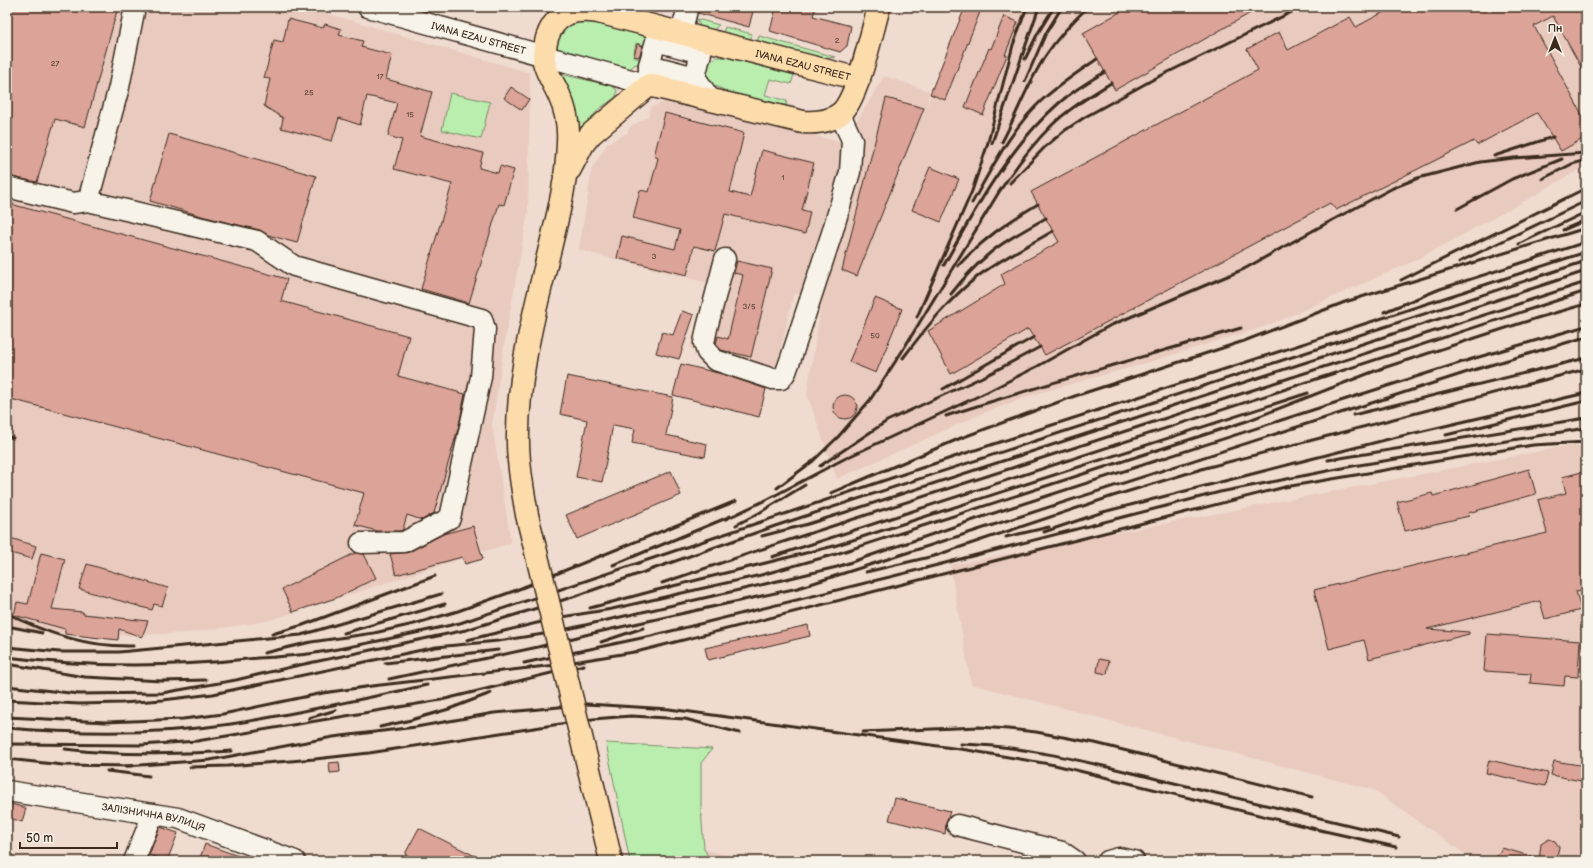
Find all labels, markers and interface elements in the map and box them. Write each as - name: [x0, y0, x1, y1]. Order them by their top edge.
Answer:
- north arrow: [1535, 18, 1575, 58]
- street label: IVANA EZAU STREET: [430, 20, 527, 58]
- text: Пн: [1548, 22, 1562, 35]
- house number: 2: [835, 36, 840, 45]
- street label: IVANA EZAU STREET: [754, 48, 852, 84]
- house number: 27: [51, 59, 59, 68]
- house number: 17: [376, 72, 384, 81]
- house number: 25: [304, 88, 314, 97]
- house number: 15: [406, 110, 414, 119]
- house number: 1: [781, 173, 785, 182]
- house number: 3: [652, 252, 657, 261]
- house number: 3/5: [742, 302, 756, 311]
- house number: 50: [870, 331, 880, 340]
- street label: ЗАЛІЗНИЧНА ВУЛИЦЯ: [101, 801, 207, 835]
- scale bar: [20, 824, 117, 850]
- text: 50 m: [26, 831, 53, 846]

